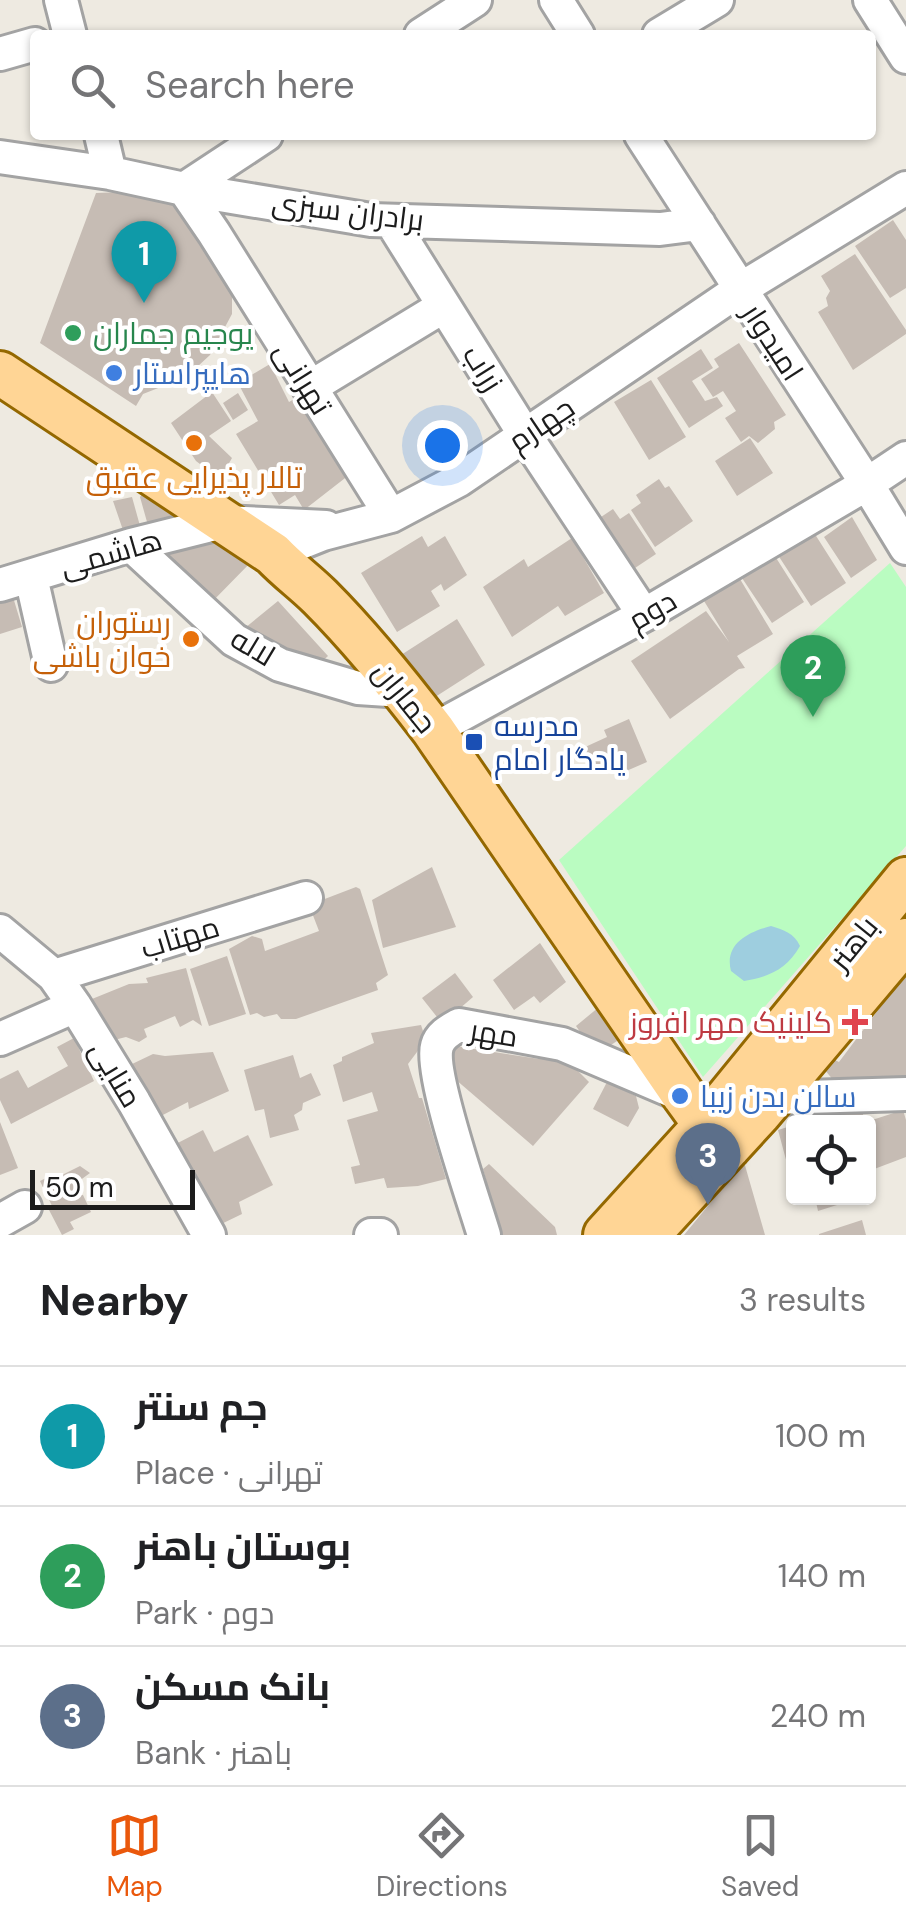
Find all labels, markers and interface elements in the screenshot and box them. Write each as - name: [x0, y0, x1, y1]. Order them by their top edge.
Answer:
- search box: [30, 30, 876, 140]
- icon: search: [65, 58, 120, 113]
- text: Search here: [145, 60, 355, 110]
- street label: برادران سبزی: [270, 182, 426, 240]
- pin: 1: [112, 220, 176, 303]
- street label: امیدوار: [733, 294, 812, 388]
- place label: یوجیم جماران: [93, 314, 253, 354]
- marker: یوجیم جماران: [62, 322, 84, 344]
- street label: تهرانی: [265, 334, 341, 422]
- street label: زراب: [454, 337, 512, 399]
- place label: هایپراستار: [132, 354, 251, 393]
- marker: هایپراستار: [103, 362, 125, 384]
- street label: چهارم: [500, 388, 582, 461]
- your location: [417, 420, 468, 471]
- marker: تالار پذیرایی عقیق: [183, 432, 205, 454]
- place label: تالار پذیرایی عقیق: [86, 458, 302, 497]
- street label: هاشمی: [55, 520, 167, 586]
- street label: دوم: [621, 581, 684, 640]
- place label: رستوران خوان باشی: [33, 603, 171, 676]
- street label: لاله: [224, 619, 282, 675]
- marker: رستوران خوان باشی: [180, 628, 202, 650]
- pin: 2: [780, 634, 846, 717]
- street label: جماران: [364, 653, 446, 741]
- place label: مدرسه یادگار امام: [494, 706, 625, 780]
- marker: مدرسه یادگار امام: [463, 731, 485, 753]
- street label: مهتاب: [136, 907, 224, 967]
- street label: باهنر: [818, 908, 887, 980]
- place label: کلینیک مهر افروز: [628, 1003, 832, 1042]
- marker: کلینیک مهر افروز: [842, 1009, 868, 1035]
- street label: مهر: [465, 1010, 521, 1056]
- street label: منایی: [81, 1033, 151, 1115]
- place label: سالن بدن زیبا: [700, 1077, 856, 1116]
- marker: سالن بدن زیبا: [669, 1085, 691, 1107]
- map controls: [786, 1115, 876, 1205]
- button: locate: [786, 1115, 876, 1205]
- pin: 3: [676, 1122, 740, 1205]
- scale bar: [30, 1165, 195, 1210]
- text: 50 m: [45, 1169, 114, 1206]
- text: Nearby: [40, 1273, 189, 1328]
- text: 3 results: [739, 1279, 866, 1321]
- text: جم سنتر: [135, 1382, 268, 1432]
- text: 1: [67, 1415, 78, 1457]
- text: 100 m: [775, 1415, 866, 1457]
- text: Place · تهرانی: [135, 1452, 323, 1494]
- text: بوستان باهنر: [135, 1522, 351, 1572]
- text: 2: [63, 1555, 82, 1597]
- text: 140 m: [778, 1555, 866, 1597]
- text: Park · دوم: [135, 1592, 275, 1634]
- text: بانک مسکن: [135, 1662, 330, 1712]
- text: 3: [63, 1695, 82, 1737]
- text: 240 m: [770, 1695, 866, 1737]
- text: Bank · باهنر: [135, 1732, 292, 1774]
- tab: Map: [107, 1808, 163, 1905]
- tab: Directions: [376, 1808, 508, 1905]
- tab: Saved: [721, 1808, 799, 1905]

